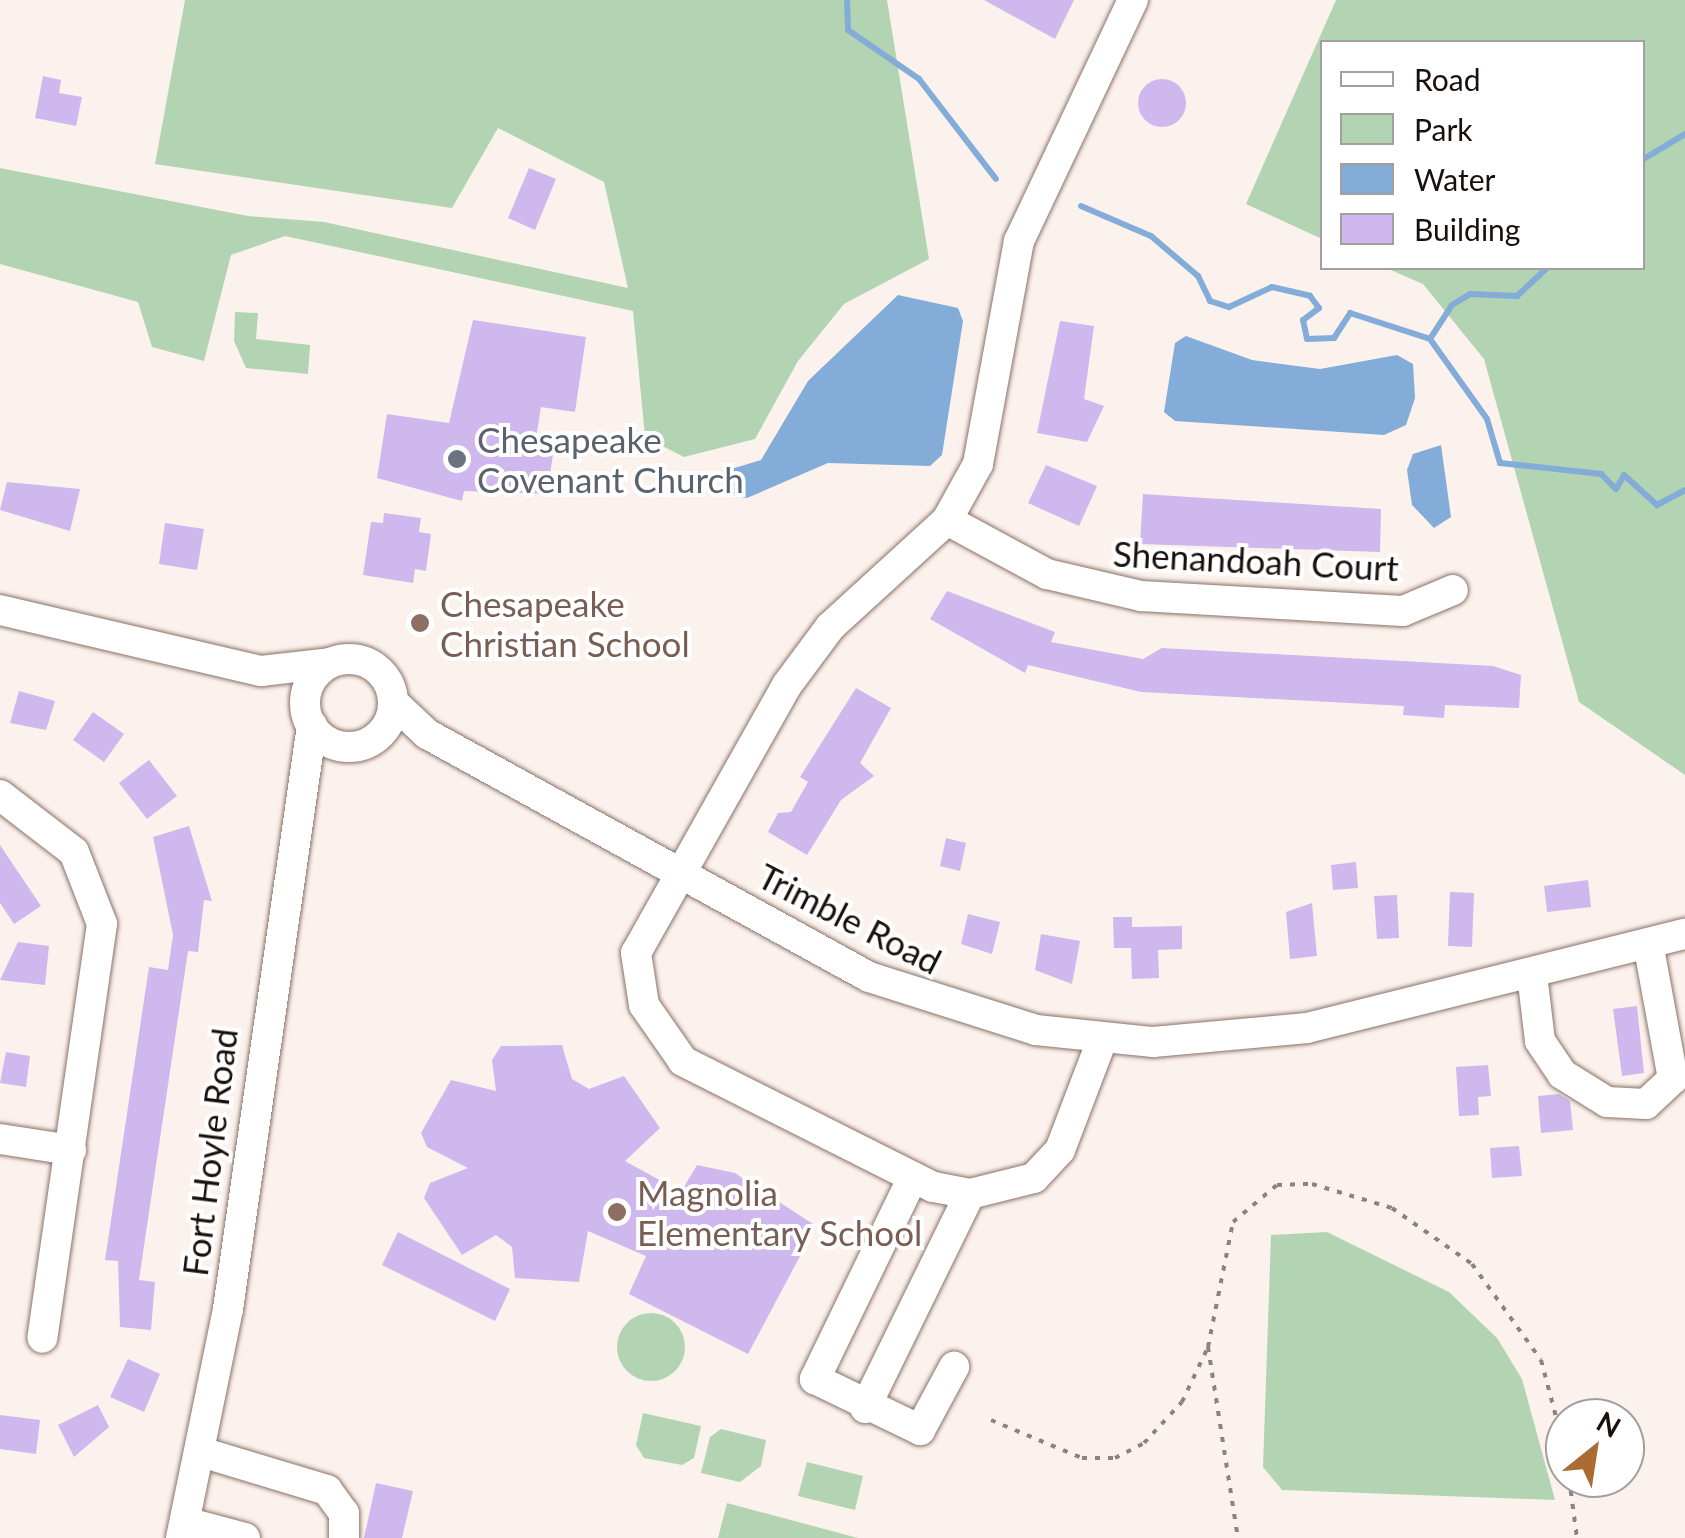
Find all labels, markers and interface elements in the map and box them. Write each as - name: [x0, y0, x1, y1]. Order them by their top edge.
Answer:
- legend: [1320, 40, 1645, 270]
- text: Road: [1414, 61, 1481, 97]
- text: Park: [1414, 111, 1473, 147]
- text: Water: [1414, 161, 1496, 197]
- text: Building: [1414, 211, 1520, 247]
- place label: Chesapeake Covenant Church: [477, 418, 744, 500]
- marker: Chesapeake Covenant Church: [446, 448, 468, 470]
- street label: Shenandoah Court: [1112, 532, 1400, 588]
- place label: Chesapeake Christian School: [440, 582, 690, 664]
- marker: Chesapeake Christian School: [409, 612, 431, 634]
- street label: Trimble Road: [752, 854, 948, 982]
- street label: Fort Hoyle Road: [173, 1026, 245, 1278]
- place label: Magnolia Elementary School: [637, 1171, 923, 1253]
- marker: Magnolia Elementary School: [606, 1201, 628, 1223]
- north arrow: [1545, 1398, 1645, 1498]
- text: N: [1591, 1404, 1627, 1444]

